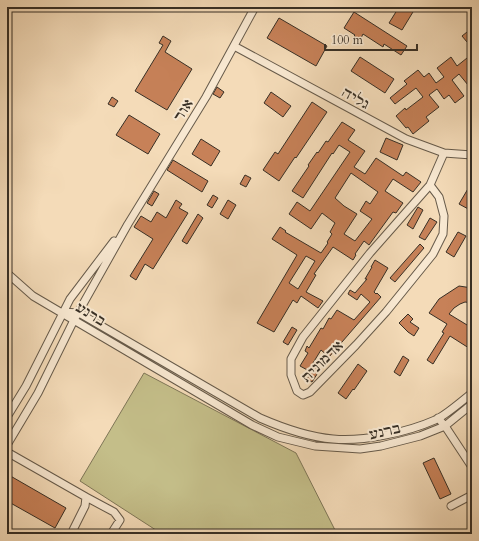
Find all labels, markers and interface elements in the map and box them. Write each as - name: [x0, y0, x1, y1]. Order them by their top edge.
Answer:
- scale bar: [325, 26, 417, 52]
- text: 100 m: [331, 32, 364, 48]
- street label: גליה: [339, 83, 373, 114]
- street label: אור: [169, 95, 198, 125]
- street label: ברנע: [72, 298, 109, 331]
- street label: אדמונית: [297, 336, 348, 387]
- street label: ברנע: [367, 419, 403, 444]

